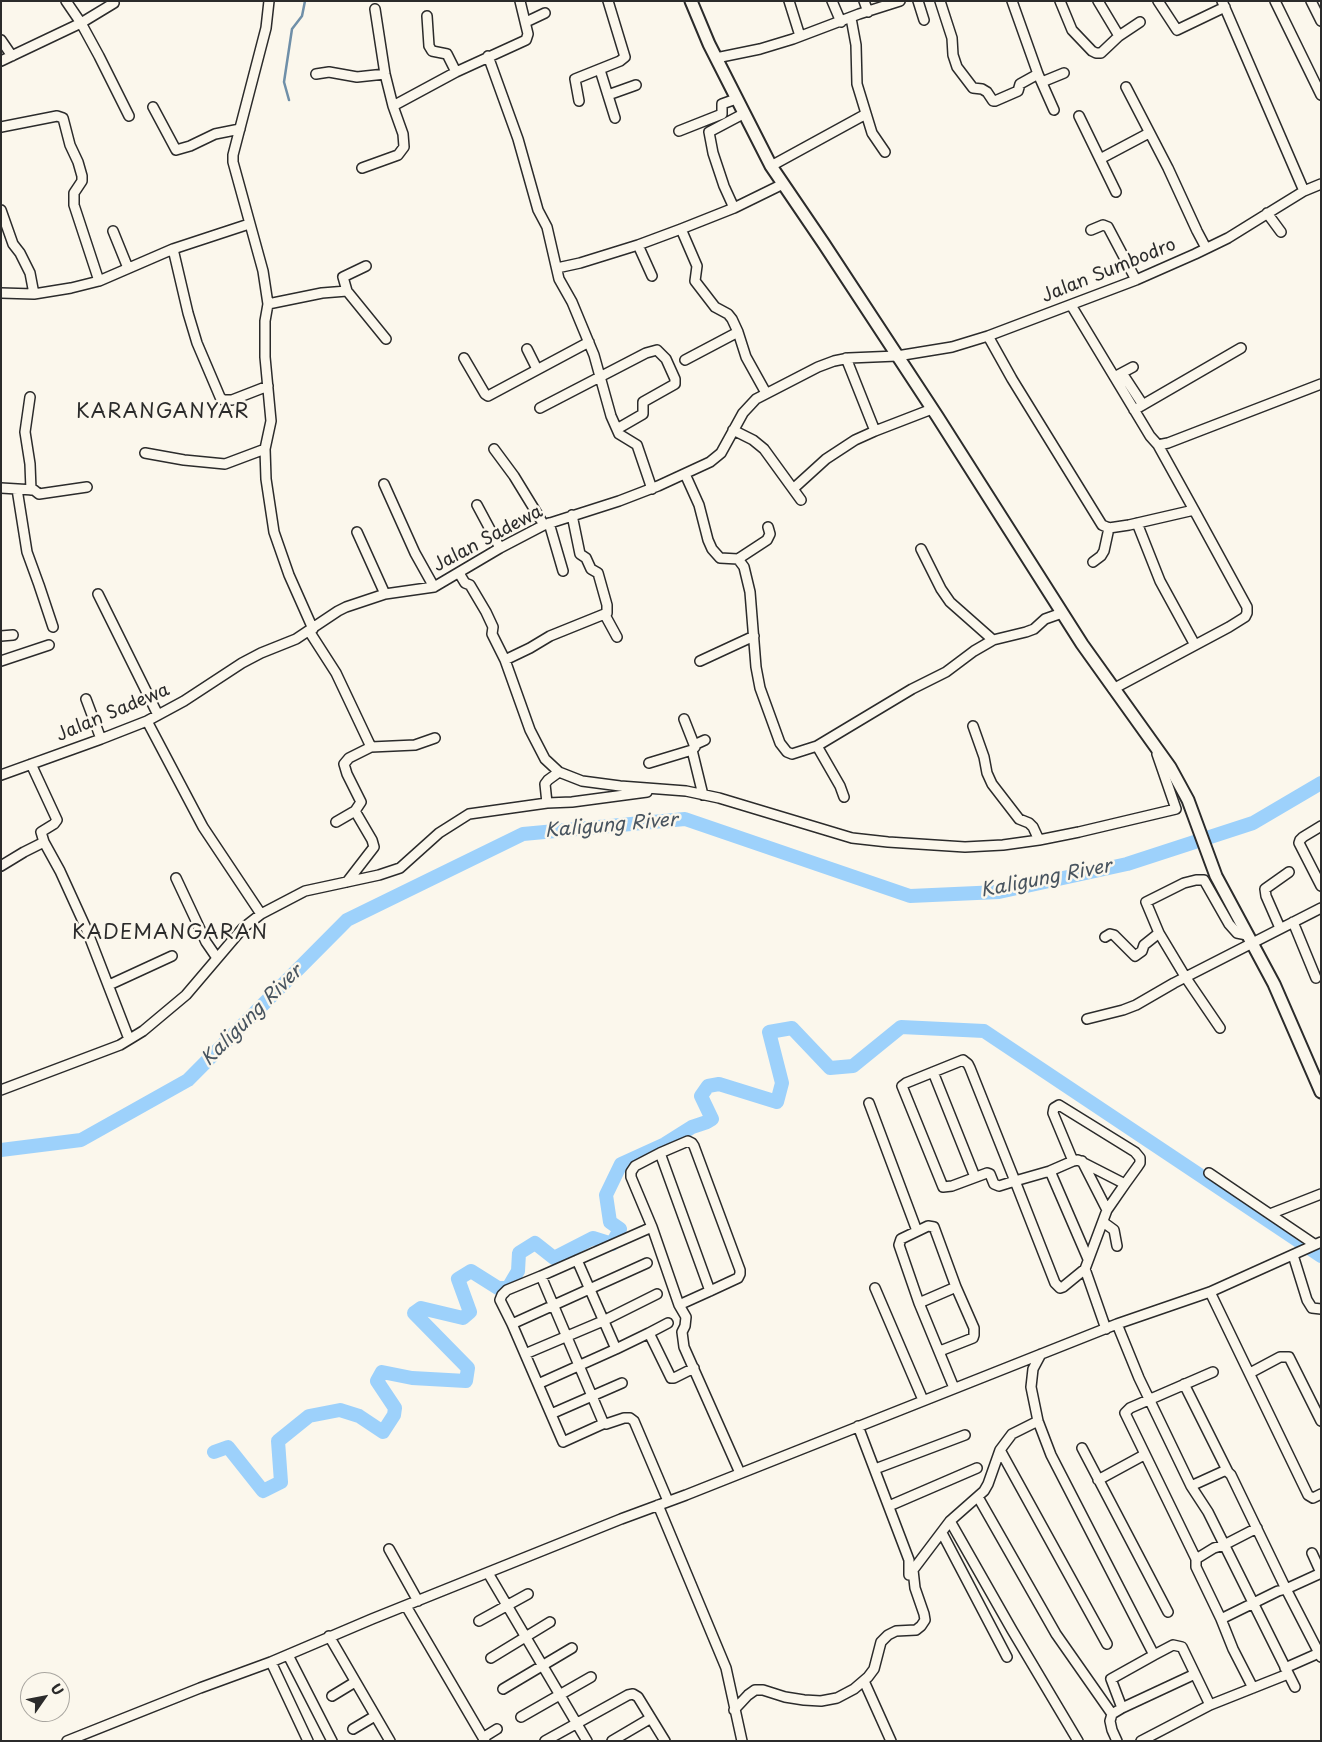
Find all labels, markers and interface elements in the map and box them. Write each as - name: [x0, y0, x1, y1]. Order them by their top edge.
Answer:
- street label: Jalan Sumbodro: [1039, 234, 1179, 308]
- district label: KARANGANYAR: [76, 400, 250, 424]
- street label: Jalan Sadewa: [430, 501, 546, 577]
- street label: Jalan Sadewa: [53, 679, 173, 747]
- water label: Kaligung River: [544, 809, 678, 843]
- water label: Kaligung River: [978, 855, 1114, 903]
- district label: KADEMANGARAN: [72, 921, 268, 945]
- water label: Kaligung River: [197, 961, 307, 1071]
- north arrow: [20, 1672, 70, 1722]
- text: U: [45, 1679, 69, 1699]

